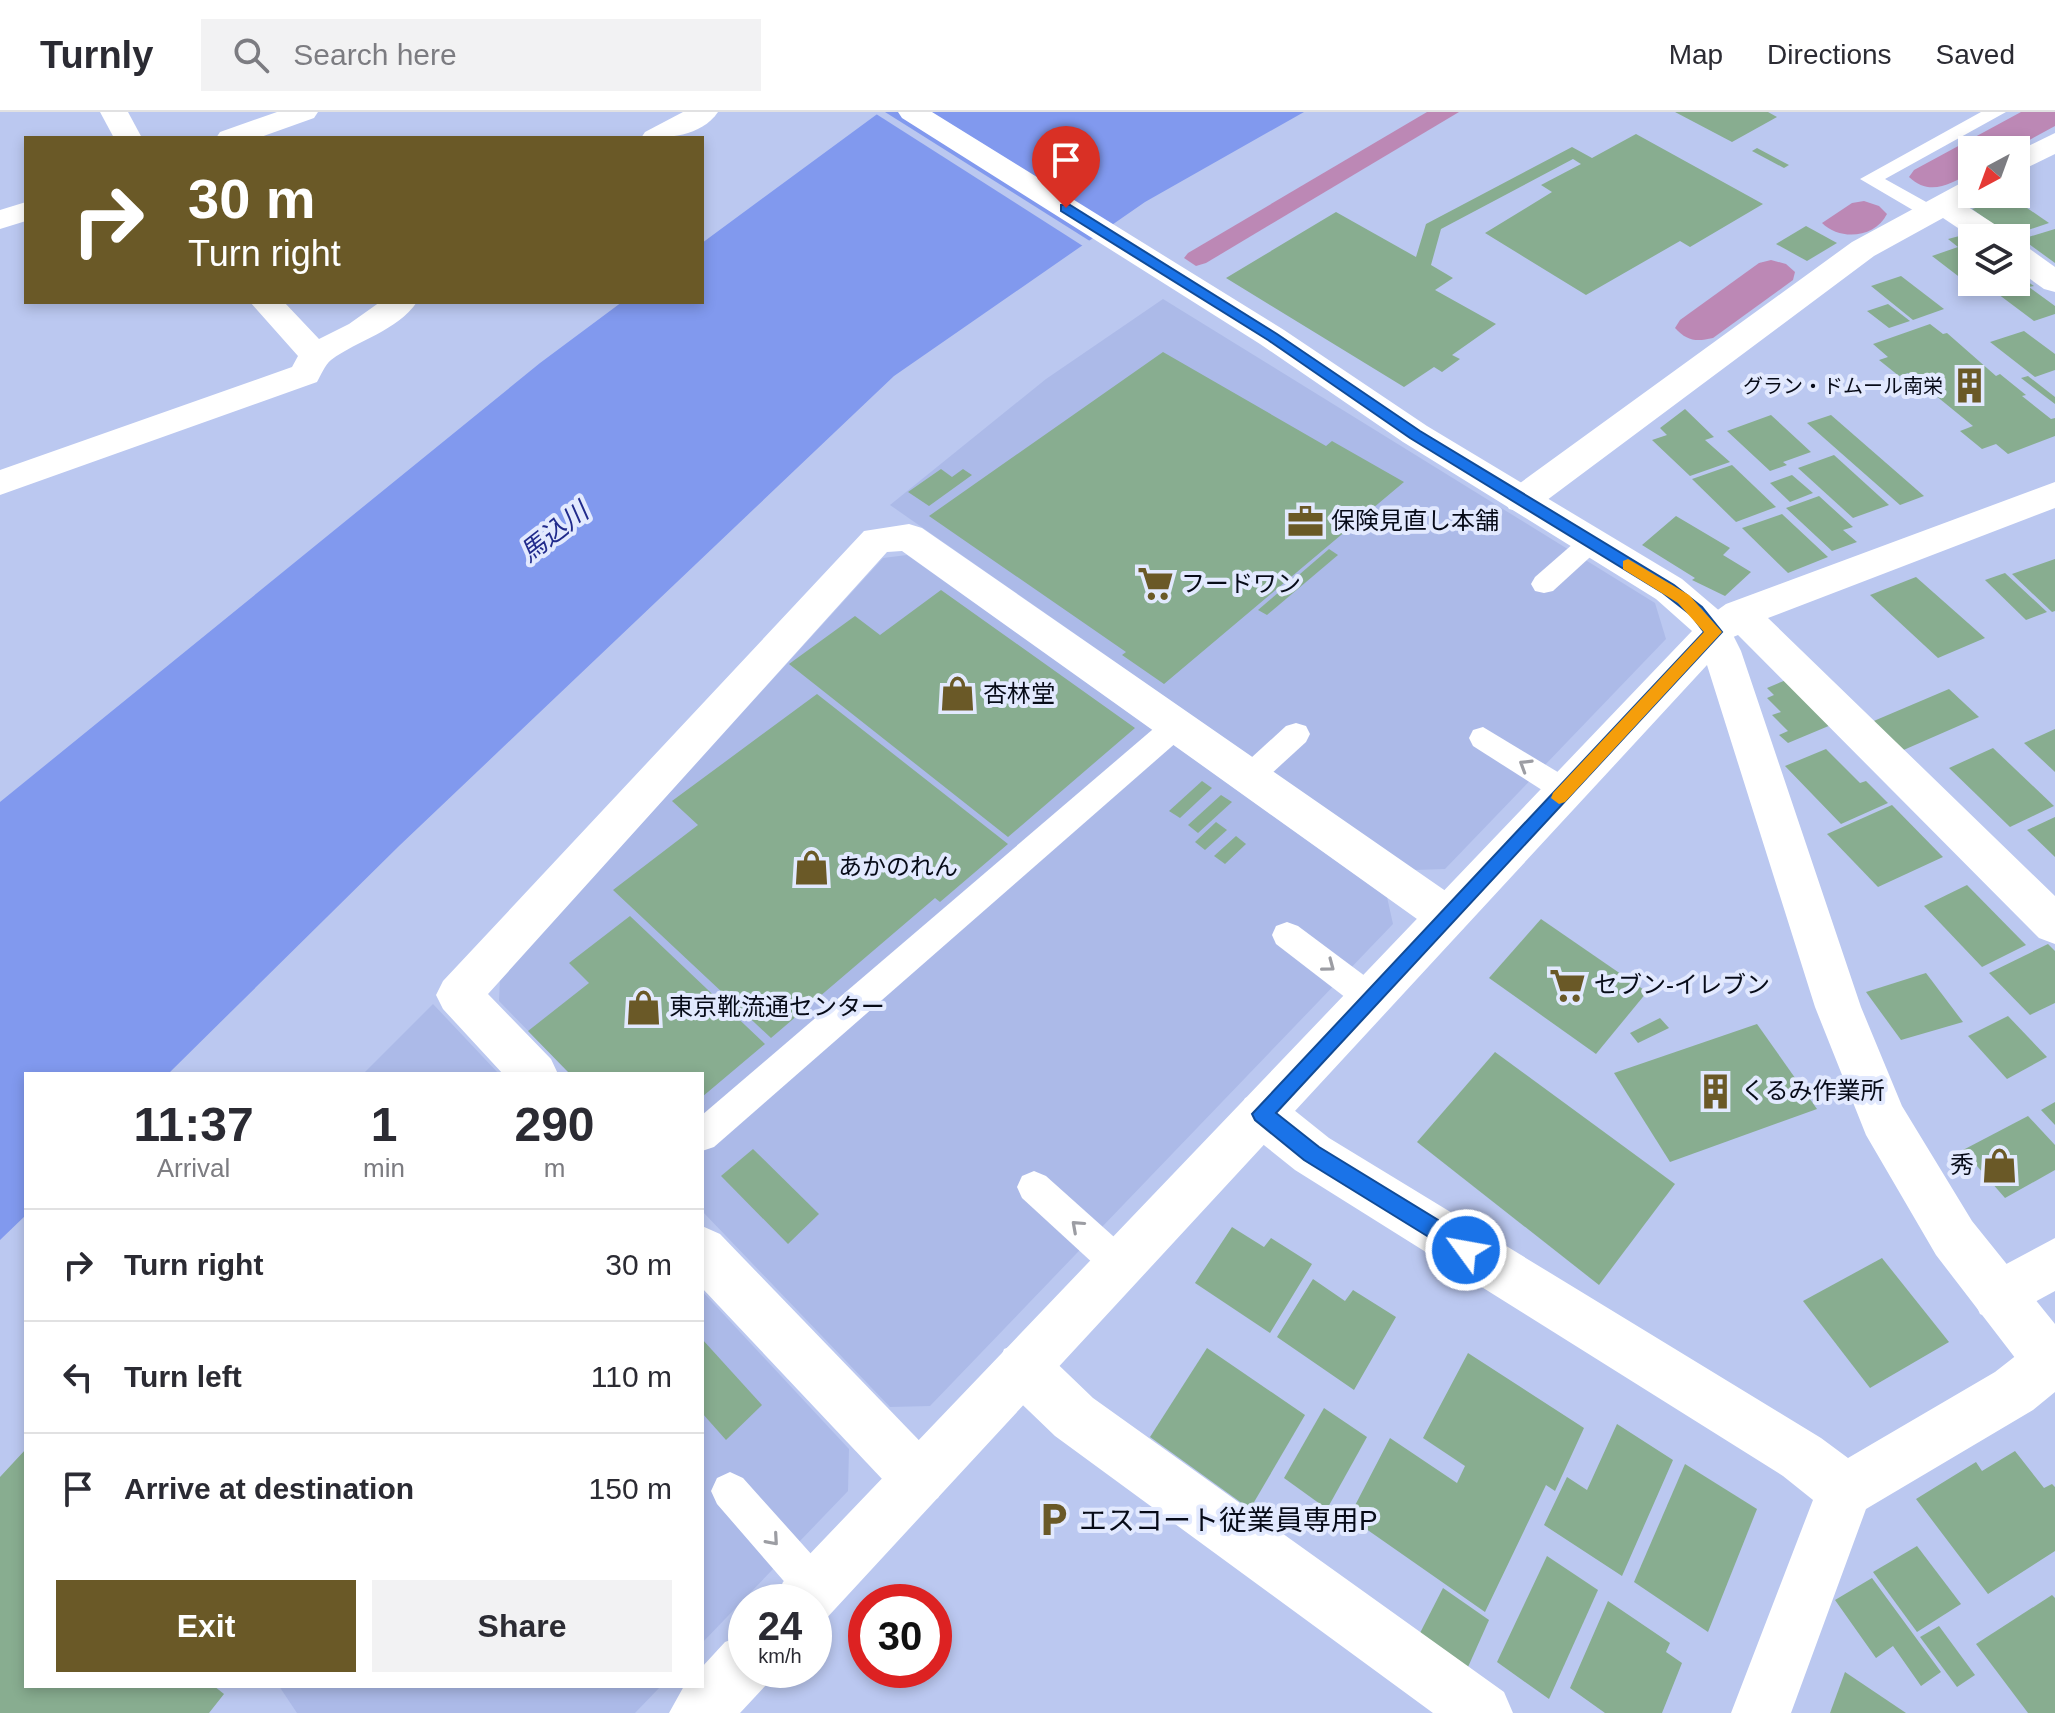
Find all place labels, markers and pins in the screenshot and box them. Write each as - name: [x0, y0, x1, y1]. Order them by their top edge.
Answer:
- pin: [1032, 126, 1100, 208]
- building icon: グラン・ドムール南栄: [1950, 367, 1988, 405]
- place label: グラン・ドムール南栄: [1743, 375, 1943, 397]
- office icon: 保険見直し本舗: [1286, 502, 1324, 540]
- place label: 保険見直し本舗: [1331, 507, 1499, 534]
- supermarket icon: フードワン: [1136, 565, 1174, 603]
- place label: フードワン: [1181, 570, 1301, 597]
- shop icon: 杏林堂: [938, 675, 976, 713]
- place label: 杏林堂: [983, 680, 1055, 707]
- shop icon: あかのれん: [793, 848, 831, 886]
- place label: あかのれん: [838, 853, 958, 880]
- supermarket icon: セブン-イレブン: [1549, 966, 1587, 1004]
- place label: セブン-イレブン: [1594, 971, 1770, 998]
- shop icon: 東京靴流通センター: [624, 988, 662, 1026]
- place label: 東京靴流通センター: [669, 993, 885, 1020]
- building icon: くるみ作業所: [1696, 1072, 1734, 1110]
- place label: くるみ作業所: [1741, 1077, 1885, 1104]
- shop icon: 秀: [1981, 1146, 2019, 1184]
- place label: 秀: [1950, 1151, 1974, 1178]
- parking icon: エスコート従業員専用P: [1034, 1501, 1072, 1539]
- place label: エスコート従業員専用P: [1079, 1505, 1378, 1536]

